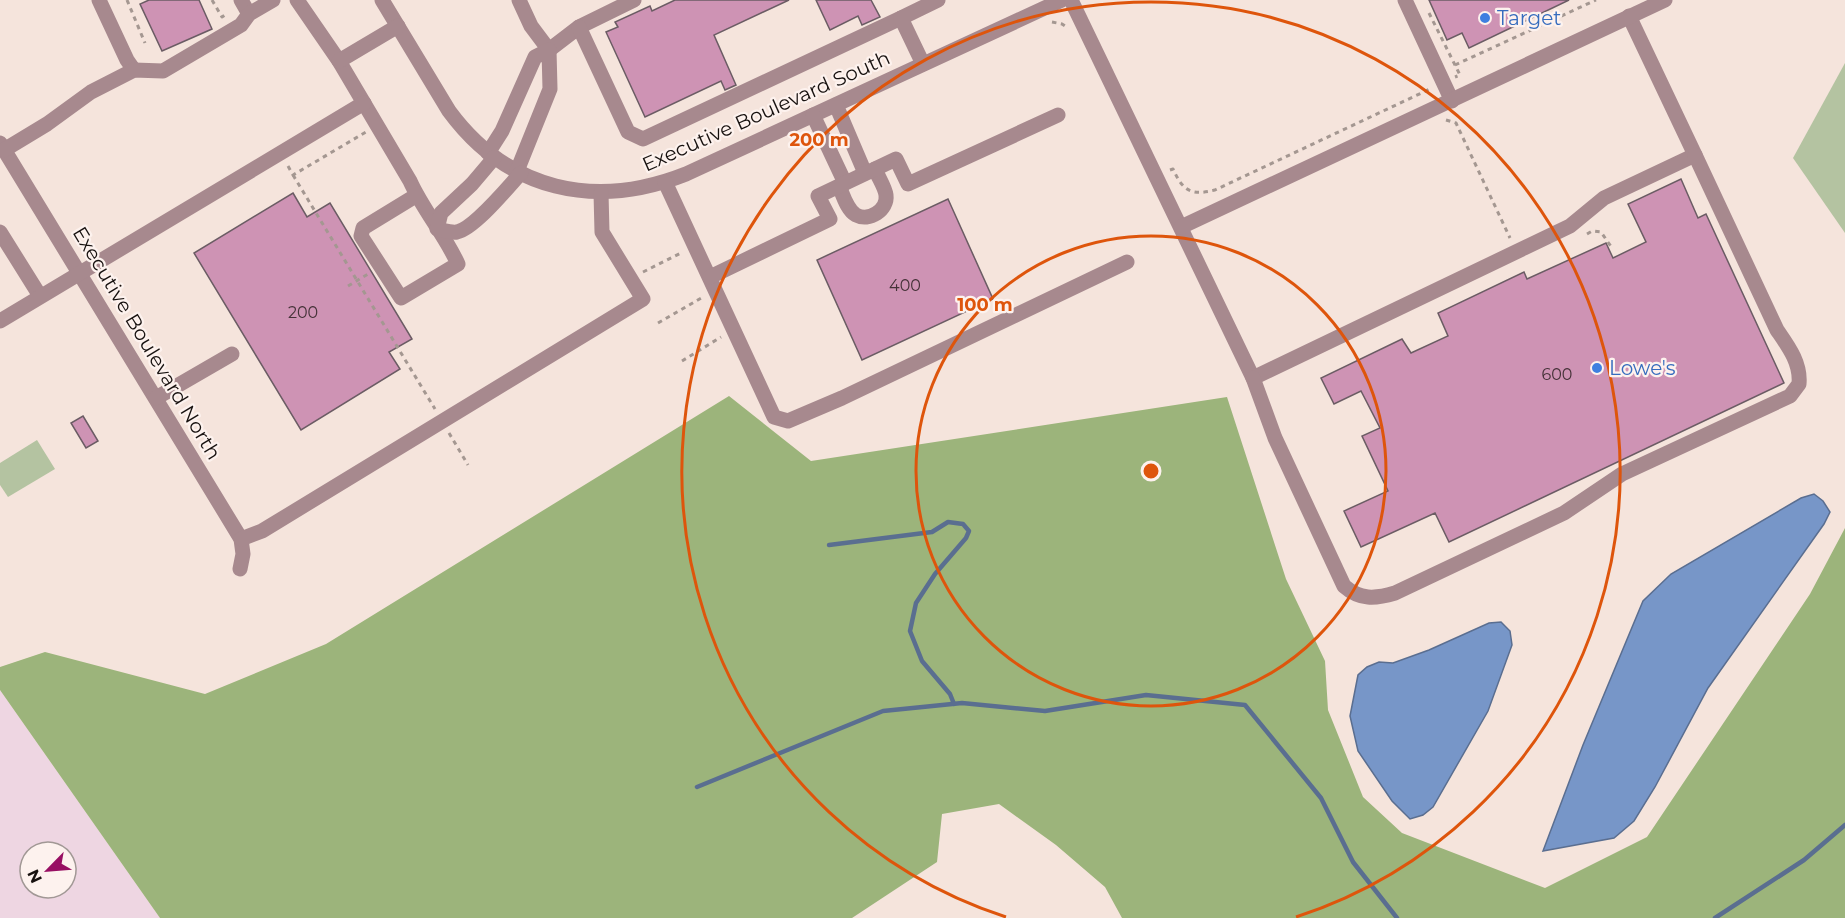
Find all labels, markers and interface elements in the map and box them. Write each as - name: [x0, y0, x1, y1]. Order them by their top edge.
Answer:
- place label: Target: [1497, 6, 1561, 30]
- marker: Target: [1478, 11, 1492, 25]
- street label: Executive Boulevard South: [638, 45, 894, 177]
- text: 200 m: [789, 129, 849, 151]
- street label: Executive Boulevard North: [68, 222, 226, 464]
- house number: 400: [889, 276, 921, 295]
- text: 100 m: [957, 294, 1013, 316]
- house number: 200: [288, 303, 318, 322]
- place label: Lowe's: [1609, 356, 1676, 380]
- marker: Lowe's: [1590, 361, 1604, 375]
- house number: 600: [1542, 365, 1572, 384]
- centre of rings: [1141, 461, 1161, 481]
- north arrow: [18, 840, 78, 900]
- text: N: [24, 866, 46, 886]

